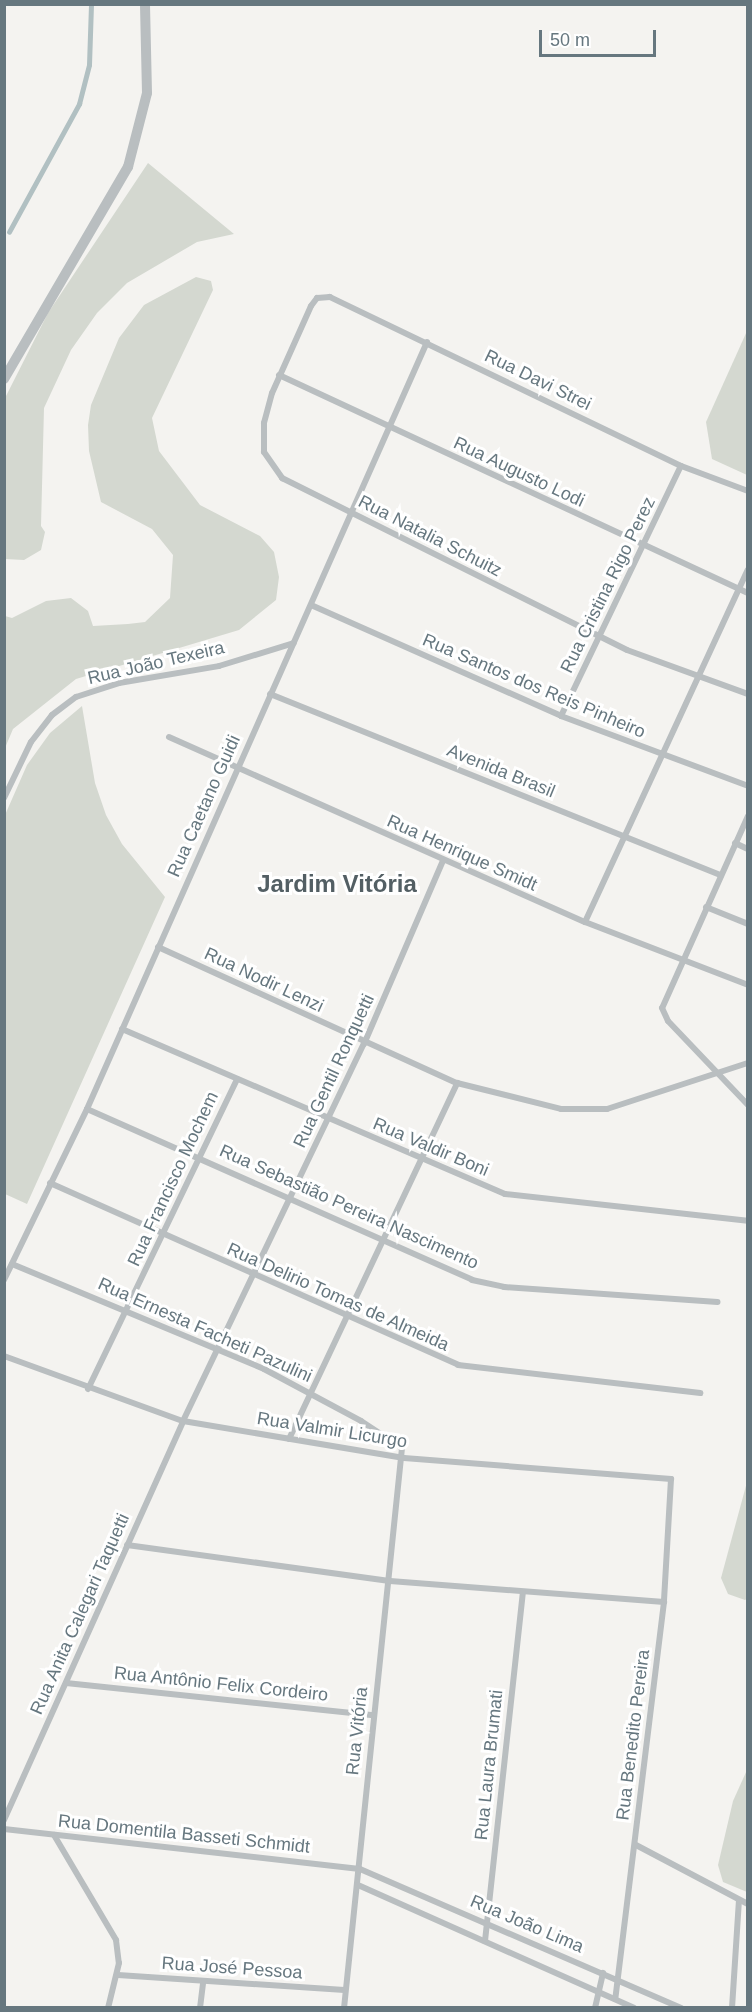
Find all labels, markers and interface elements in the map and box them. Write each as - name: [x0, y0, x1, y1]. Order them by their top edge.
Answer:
- scale bar: [542, 18, 659, 56]
- text: 50 m: [550, 30, 590, 50]
- street label: Rua Davi Strei: [481, 345, 595, 415]
- street label: Rua Augusto Lodi: [450, 432, 588, 512]
- street label: Rua Natalia Schuitz: [355, 490, 505, 582]
- street label: Rua Cristina Rigo Perez: [556, 493, 660, 677]
- street label: Rua Santos dos Reis Pinheiro: [419, 629, 649, 743]
- street label: Rua João Texeira: [85, 637, 227, 689]
- street label: Rua Caetano Guidi: [163, 732, 245, 880]
- street label: Avenida Brasil: [444, 739, 558, 803]
- street label: Rua Henrique Smidt: [384, 810, 540, 896]
- district label: Jardim Vitória: [257, 870, 417, 898]
- street label: Rua Nodir Lenzi: [201, 943, 327, 1017]
- street label: Rua Gentil Ronquetti: [289, 991, 379, 1151]
- street label: Rua Francisco Mochem: [123, 1088, 223, 1270]
- street label: Rua Valdir Boni: [370, 1113, 492, 1181]
- street label: Rua Sebastião Pereira Nascimento: [216, 1140, 482, 1274]
- street label: Rua Delirio Tomas de Almeida: [223, 1238, 453, 1356]
- street label: Rua Ernesta Facheti Pazulini: [95, 1273, 315, 1387]
- street label: Rua Valmir Licurgo: [255, 1407, 409, 1453]
- street label: Rua Anita Calegari Taquetti: [26, 1510, 134, 1718]
- street label: Rua Benedito Pereira: [612, 1648, 654, 1822]
- street label: Rua Antônio Felix Cordeiro: [112, 1662, 330, 1706]
- street label: Rua Vitória: [342, 1686, 372, 1776]
- street label: Rua Laura Brumati: [470, 1689, 508, 1841]
- street label: Rua Domentila Basseti Schmidt: [57, 1810, 311, 1858]
- street label: Rua João Lima: [467, 1890, 587, 1958]
- street label: Rua José Pessoa: [161, 1952, 303, 1984]

